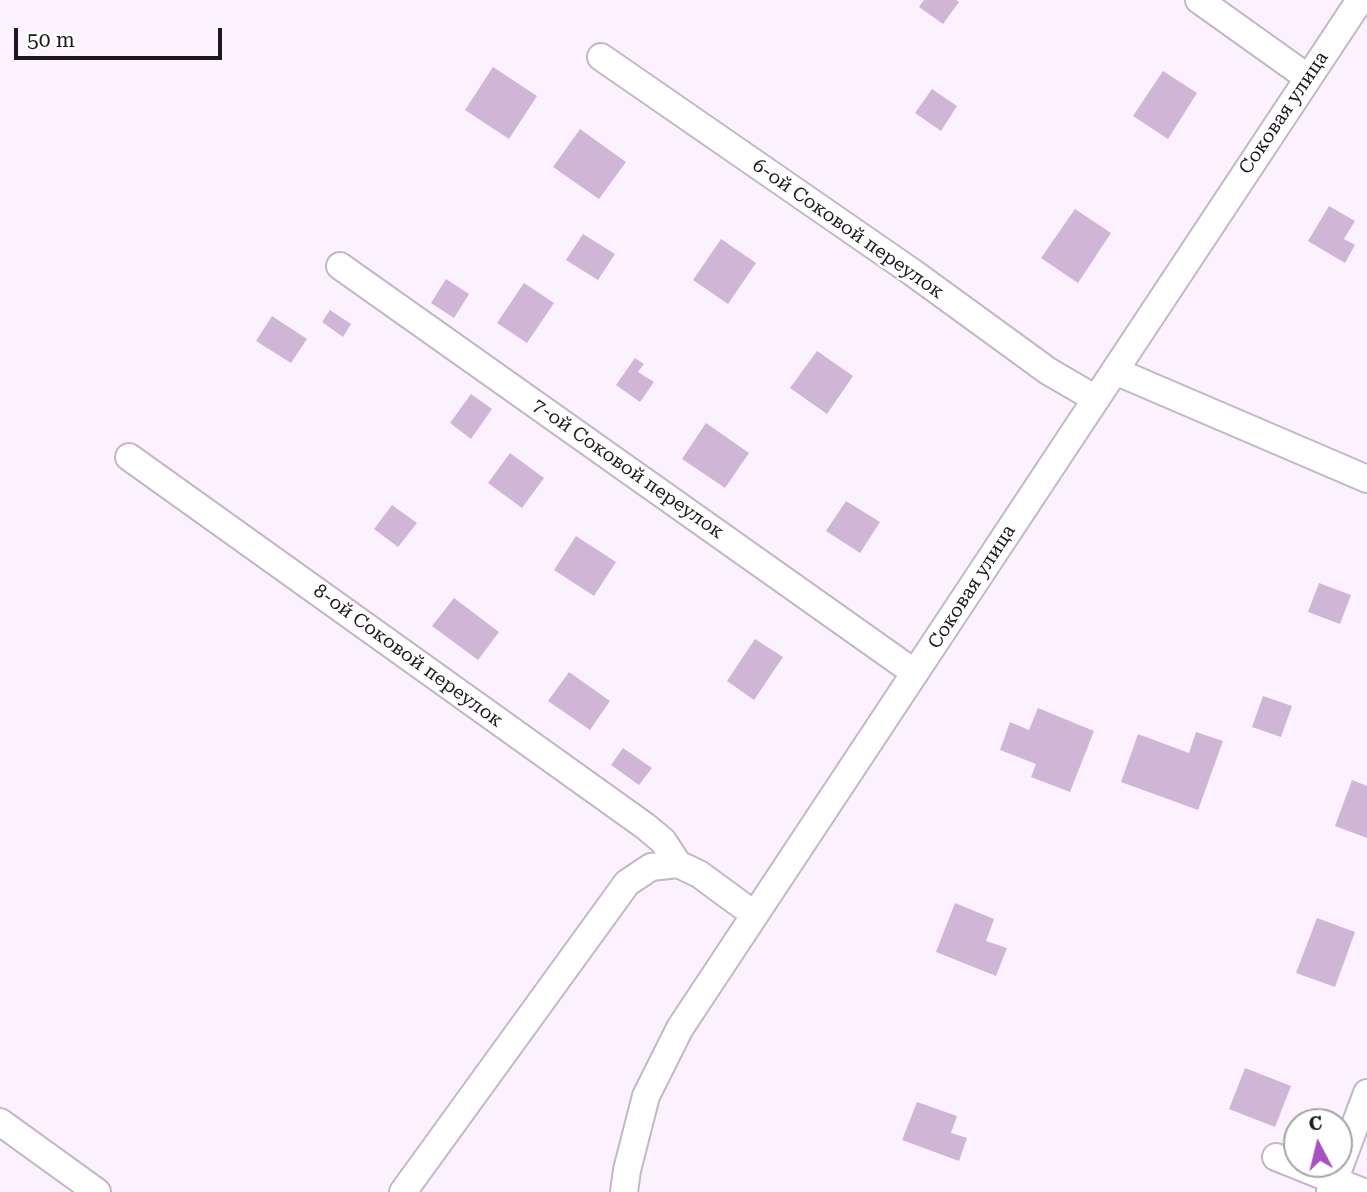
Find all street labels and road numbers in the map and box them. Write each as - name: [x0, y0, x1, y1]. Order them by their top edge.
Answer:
- street label: Соковая улица: [1235, 47, 1333, 179]
- street label: 6-ой Соковой переулок: [748, 154, 948, 304]
- street label: 7-ой Соковой переулок: [528, 394, 728, 544]
- street label: Соковая улица: [923, 521, 1021, 653]
- street label: 8-ой Соковой переулок: [309, 580, 507, 732]

